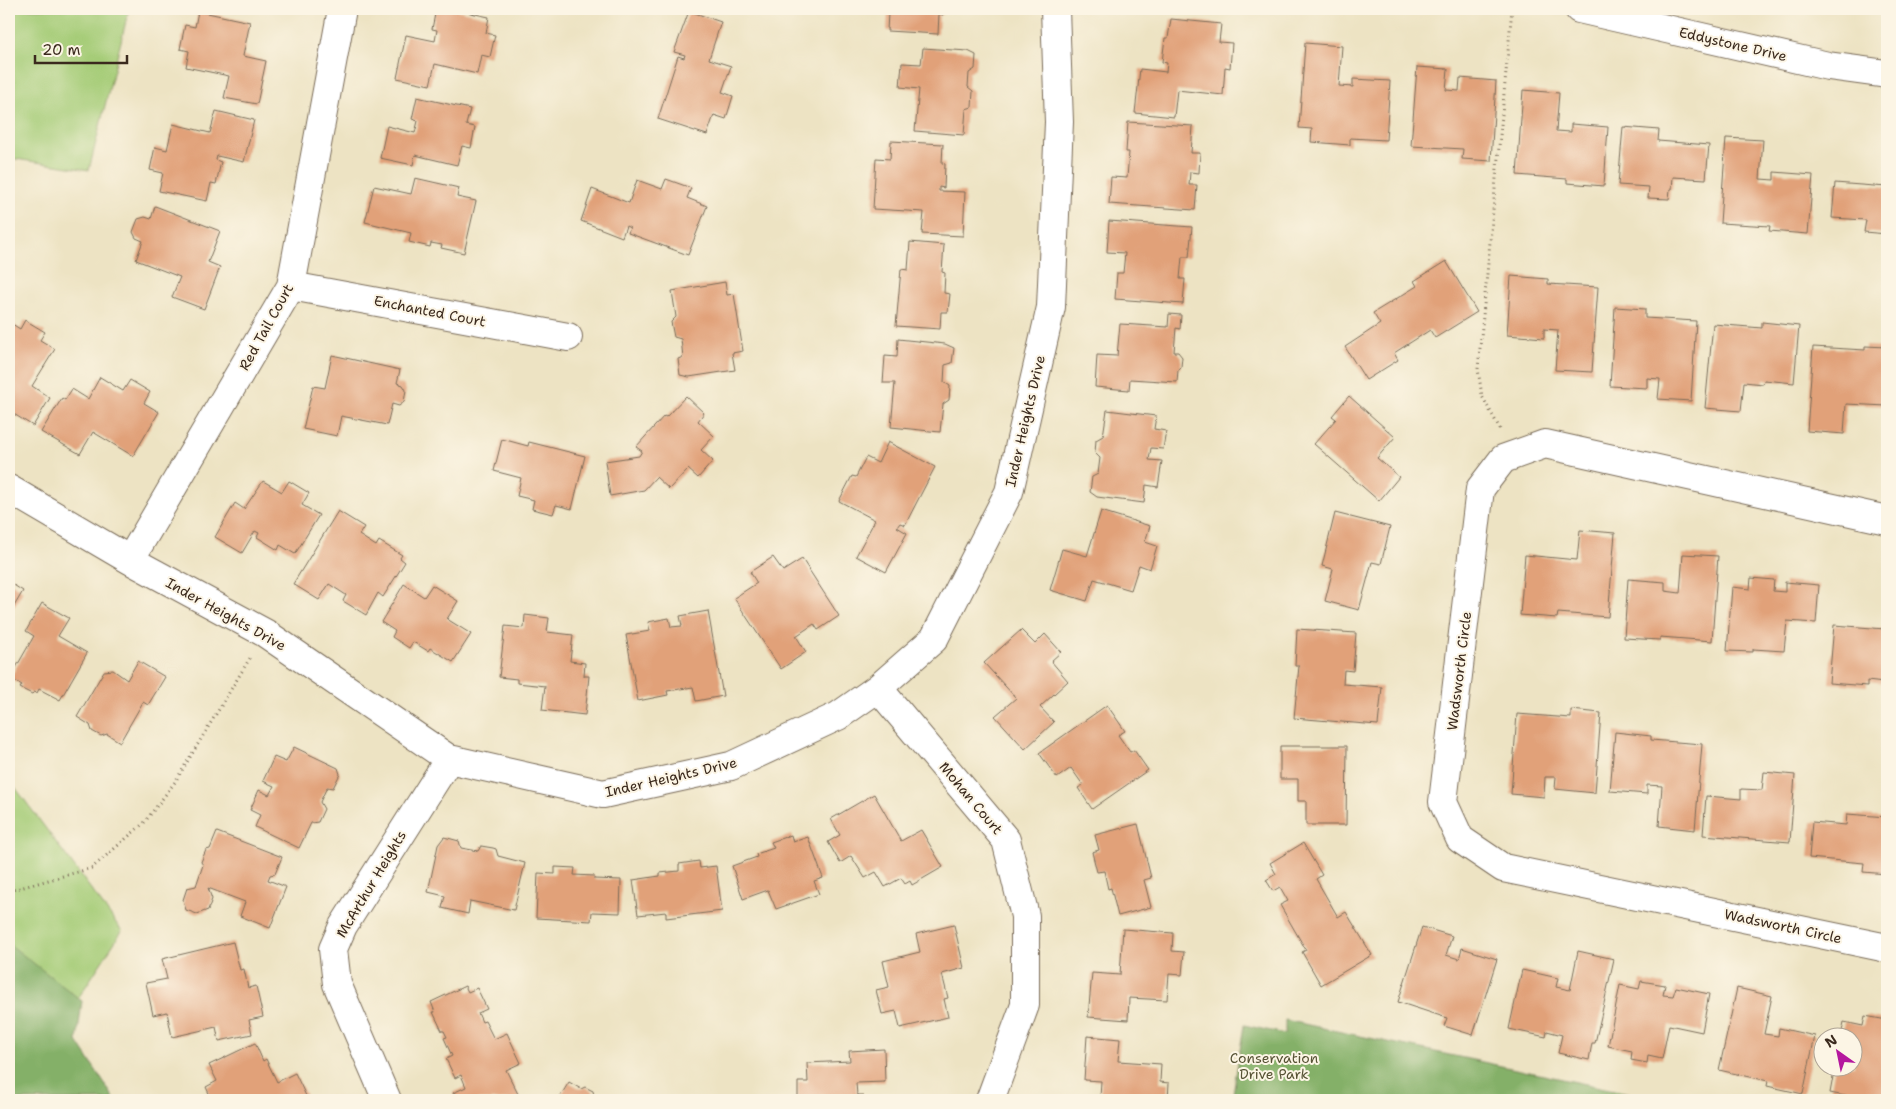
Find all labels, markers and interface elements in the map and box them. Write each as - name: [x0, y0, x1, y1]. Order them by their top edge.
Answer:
- street label: Eddystone Drive: [1677, 23, 1789, 65]
- scale bar: [35, 32, 128, 64]
- text: 20 m: [42, 40, 81, 60]
- street label: Red Tail Court: [235, 281, 297, 373]
- street label: Enchanted Court: [373, 291, 487, 331]
- street label: Inder Heights Drive: [1001, 353, 1049, 489]
- street label: Inder Heights Drive: [163, 574, 289, 655]
- street label: Wadsworth Circle: [1443, 610, 1475, 732]
- street label: Inder Heights Drive: [603, 753, 739, 801]
- street label: Mohan Court: [935, 758, 1007, 838]
- street label: McArthur Heights: [332, 827, 410, 941]
- street label: Wadsworth Circle: [1723, 905, 1844, 947]
- north arrow: [1814, 1026, 1864, 1076]
- text: N: [1821, 1031, 1840, 1052]
- park label: Conservation Drive Park: [1230, 1049, 1319, 1083]

